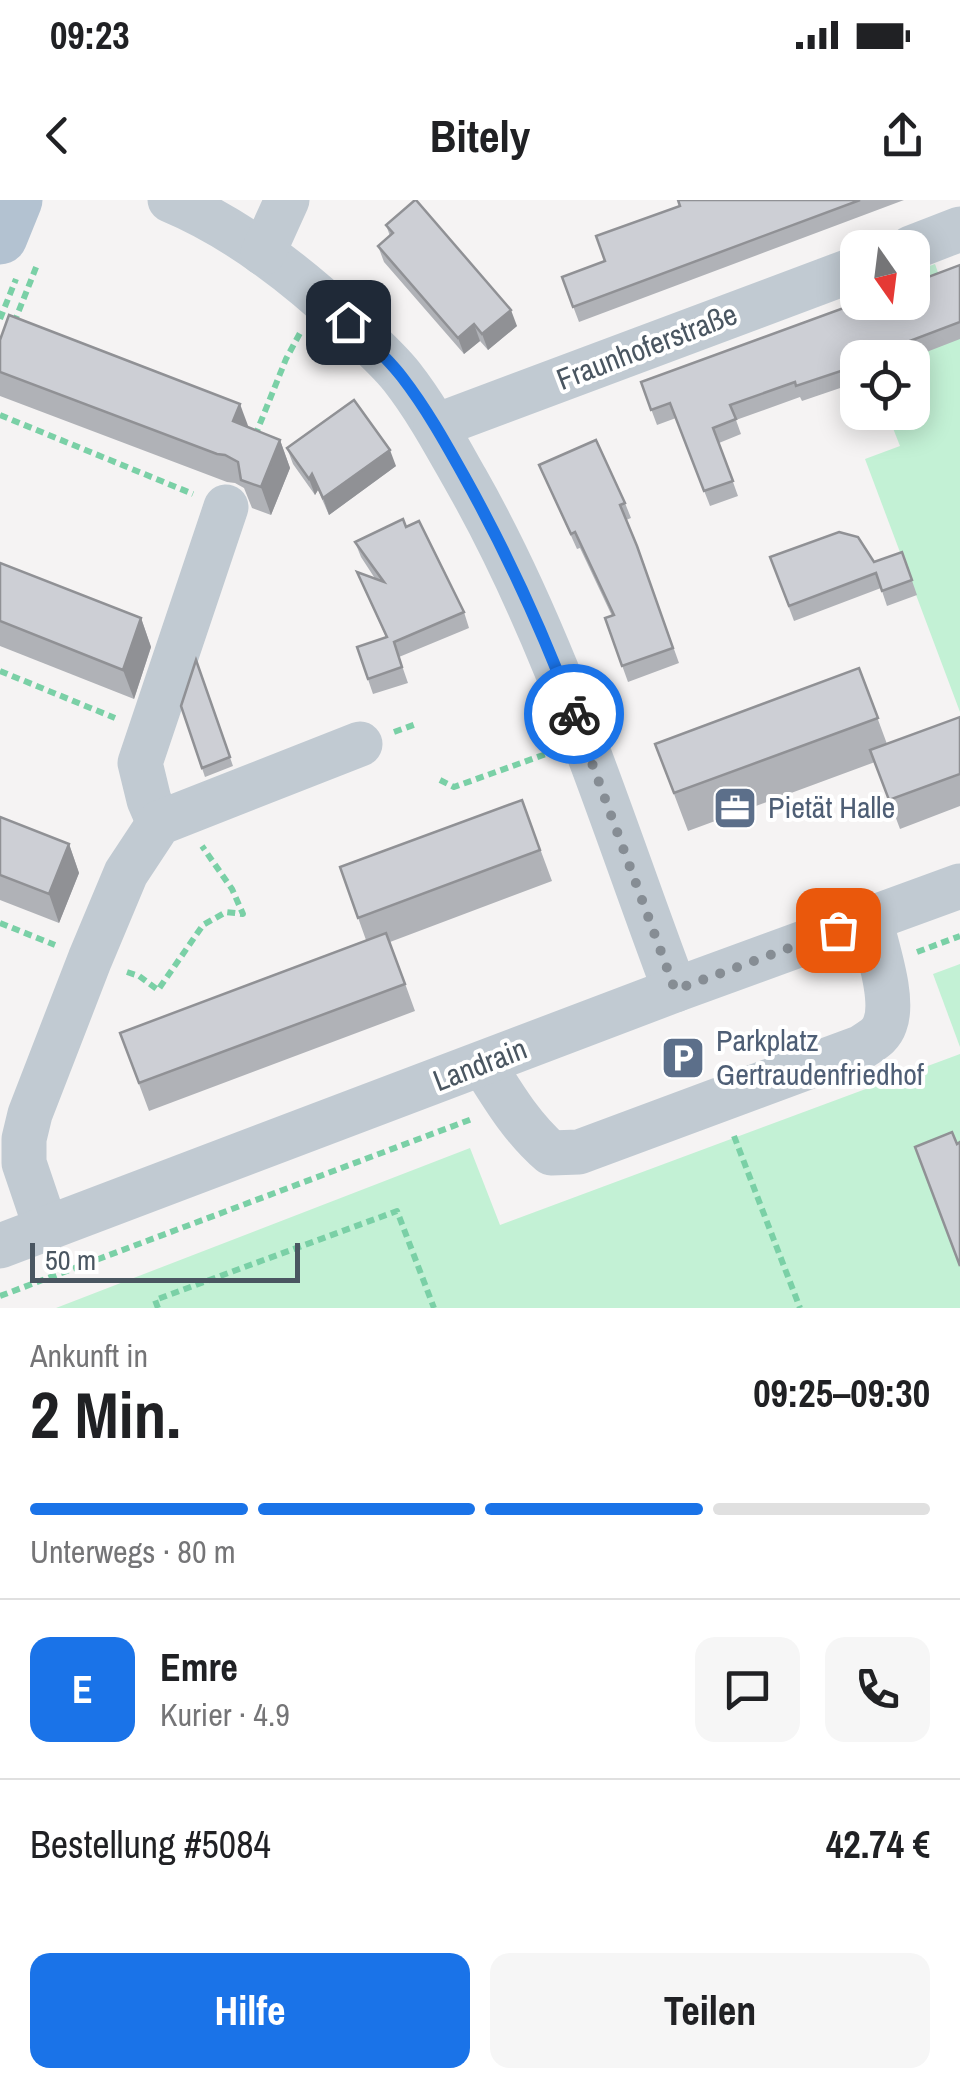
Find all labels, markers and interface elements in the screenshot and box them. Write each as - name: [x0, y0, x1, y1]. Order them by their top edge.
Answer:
- text: 09:23: [50, 10, 130, 61]
- text: Bitely: [430, 105, 530, 166]
- icon: back: [30, 108, 85, 163]
- icon: share: [875, 108, 930, 163]
- north arrow: [840, 230, 930, 320]
- map controls: [840, 230, 930, 430]
- pin: [306, 280, 391, 365]
- street label: Fraunhoferstraße: [551, 293, 743, 399]
- icon: home: [321, 295, 376, 350]
- button: locate: [840, 340, 930, 430]
- courier: [524, 664, 624, 764]
- icon: bike: [547, 687, 602, 742]
- office icon: Pietät Halle: [712, 785, 758, 831]
- place label: Pietät Halle: [768, 787, 895, 827]
- pin: [796, 888, 881, 973]
- icon: bag: [811, 903, 866, 958]
- place label: Parkplatz Gertraudenfriedhof: [716, 1020, 924, 1094]
- street label: Landrain: [427, 1028, 532, 1100]
- parking icon: Parkplatz Gertraudenfriedhof: [660, 1035, 706, 1081]
- scale bar: [30, 1238, 300, 1282]
- text: 50 m: [45, 1241, 96, 1279]
- text: Ankunft in: [30, 1334, 148, 1377]
- text: 09:25–09:30: [753, 1368, 930, 1419]
- text: 2 Min.: [30, 1371, 181, 1458]
- text: Unterwegs · 80 m: [30, 1530, 236, 1573]
- button: chat: [695, 1637, 800, 1742]
- button: phone: [825, 1637, 930, 1742]
- text: Emre: [160, 1642, 238, 1693]
- text: E: [72, 1664, 93, 1715]
- text: Kurier · 4.9: [160, 1693, 290, 1736]
- text: Bestellung #5084: [30, 1819, 271, 1870]
- text: 42.74 €: [826, 1819, 930, 1870]
- button: Hilfe: [30, 1953, 470, 2068]
- button: Teilen: [490, 1953, 930, 2068]

